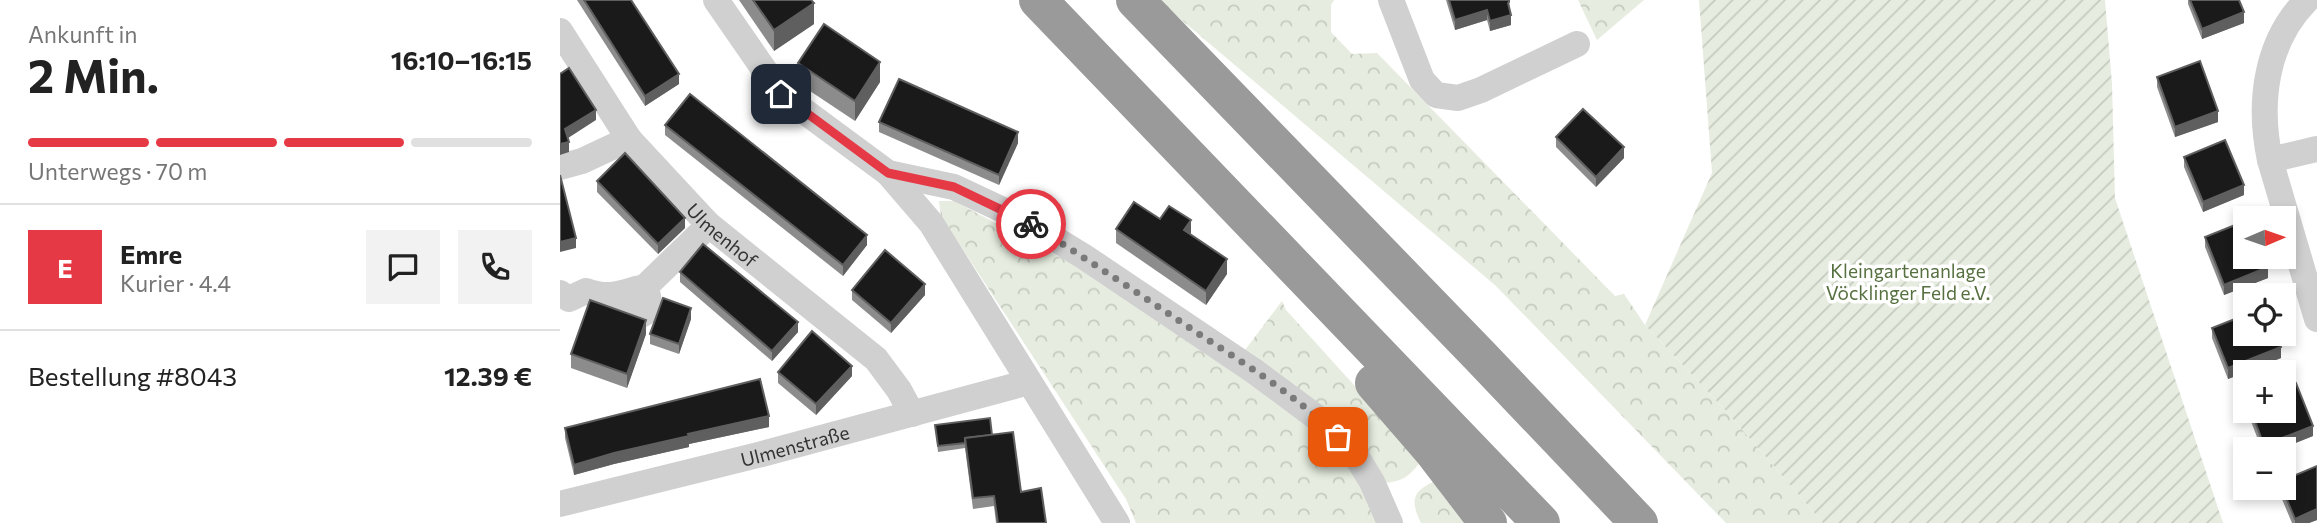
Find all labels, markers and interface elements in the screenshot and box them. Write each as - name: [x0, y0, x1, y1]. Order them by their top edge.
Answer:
- text: Ankunft in: [28, 20, 138, 48]
- text: 16:10–16:15: [391, 44, 532, 75]
- text: 2 Min.: [28, 46, 159, 102]
- pin: [751, 64, 811, 124]
- icon: home: [762, 75, 800, 113]
- text: Unterwegs · 70 m: [28, 157, 207, 185]
- courier: [996, 189, 1066, 259]
- street label: Ulmenhof: [683, 198, 763, 271]
- icon: bike: [1012, 205, 1050, 243]
- north arrow: [2233, 206, 2296, 270]
- map controls: [2233, 206, 2296, 500]
- button: chat: [366, 230, 440, 304]
- button: phone: [458, 230, 532, 304]
- text: Emre: [120, 238, 182, 269]
- text: E: [57, 252, 73, 283]
- park label: Kleingartenanlage Vöcklinger Feld e.V.: [1826, 259, 1990, 304]
- text: Kurier · 4.4: [120, 269, 231, 297]
- button: locate: [2233, 283, 2296, 346]
- text: Bestellung #8043: [28, 360, 237, 391]
- text: 12.39 €: [444, 360, 532, 391]
- button: +: [2233, 360, 2296, 423]
- pin: [1308, 407, 1368, 467]
- icon: bag: [1319, 418, 1357, 456]
- street label: Ulmenstraße: [738, 420, 852, 470]
- button: −: [2233, 437, 2296, 500]

